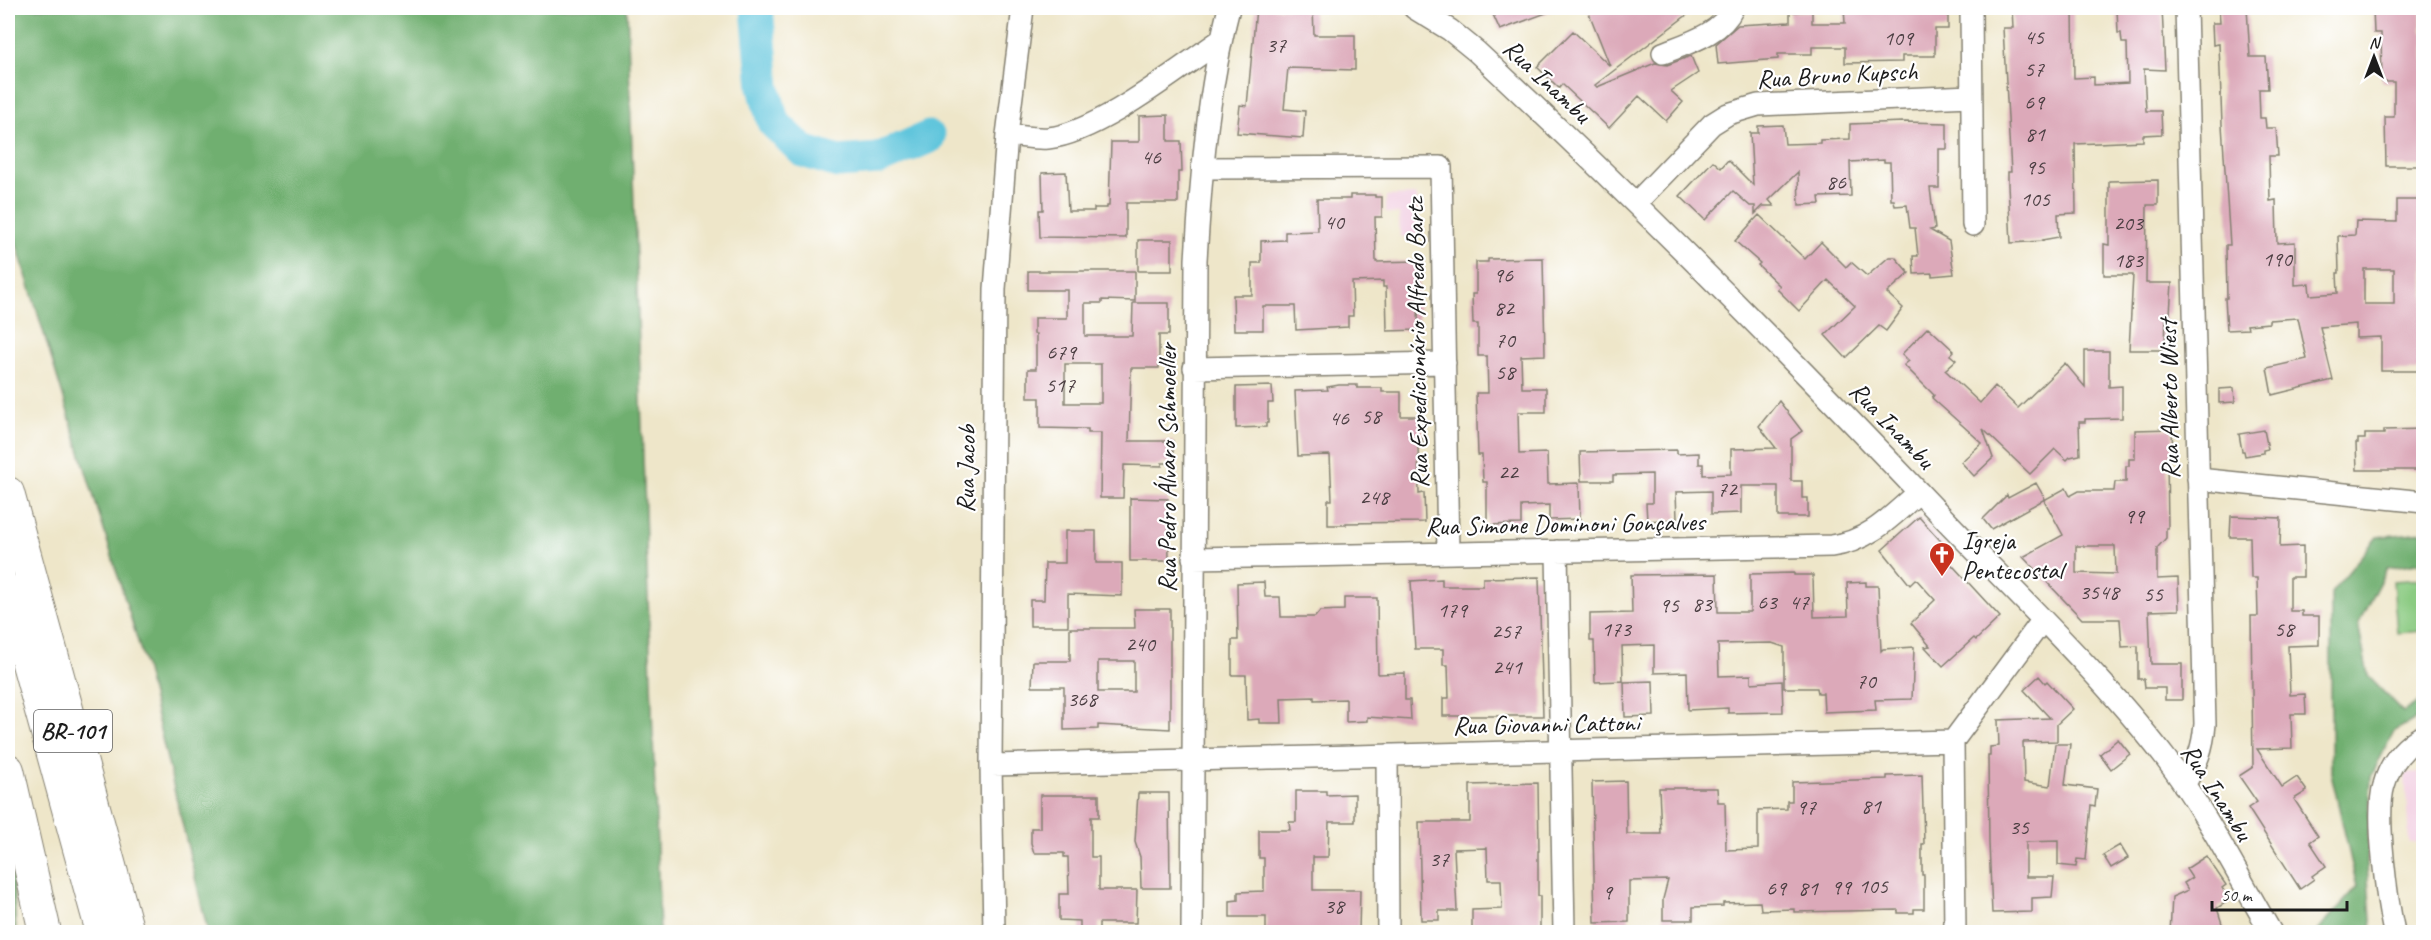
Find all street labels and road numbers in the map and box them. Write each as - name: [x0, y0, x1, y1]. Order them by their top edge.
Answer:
- street label: Rua Inambu: [1496, 32, 1599, 131]
- street label: Rua Bruno Kupsch: [1756, 54, 1919, 96]
- street label: Rua Expedicionário Alfredo Bartz: [1398, 195, 1436, 489]
- street label: Rua Alberto Wiest: [2151, 316, 2187, 479]
- street label: Rua Pedro Álvaro Schmoeller: [1151, 341, 1184, 593]
- street label: Rua Inambu: [1842, 374, 1943, 477]
- street label: Rua Jacob: [949, 423, 983, 513]
- street label: Rua Simone Dominoni Gonçalves: [1425, 505, 1707, 543]
- street label: Rua Giovanni Cattoni: [1452, 706, 1643, 742]
- road number: BR-101: [34, 710, 112, 752]
- street label: Rua Inambu: [2174, 737, 2261, 848]

